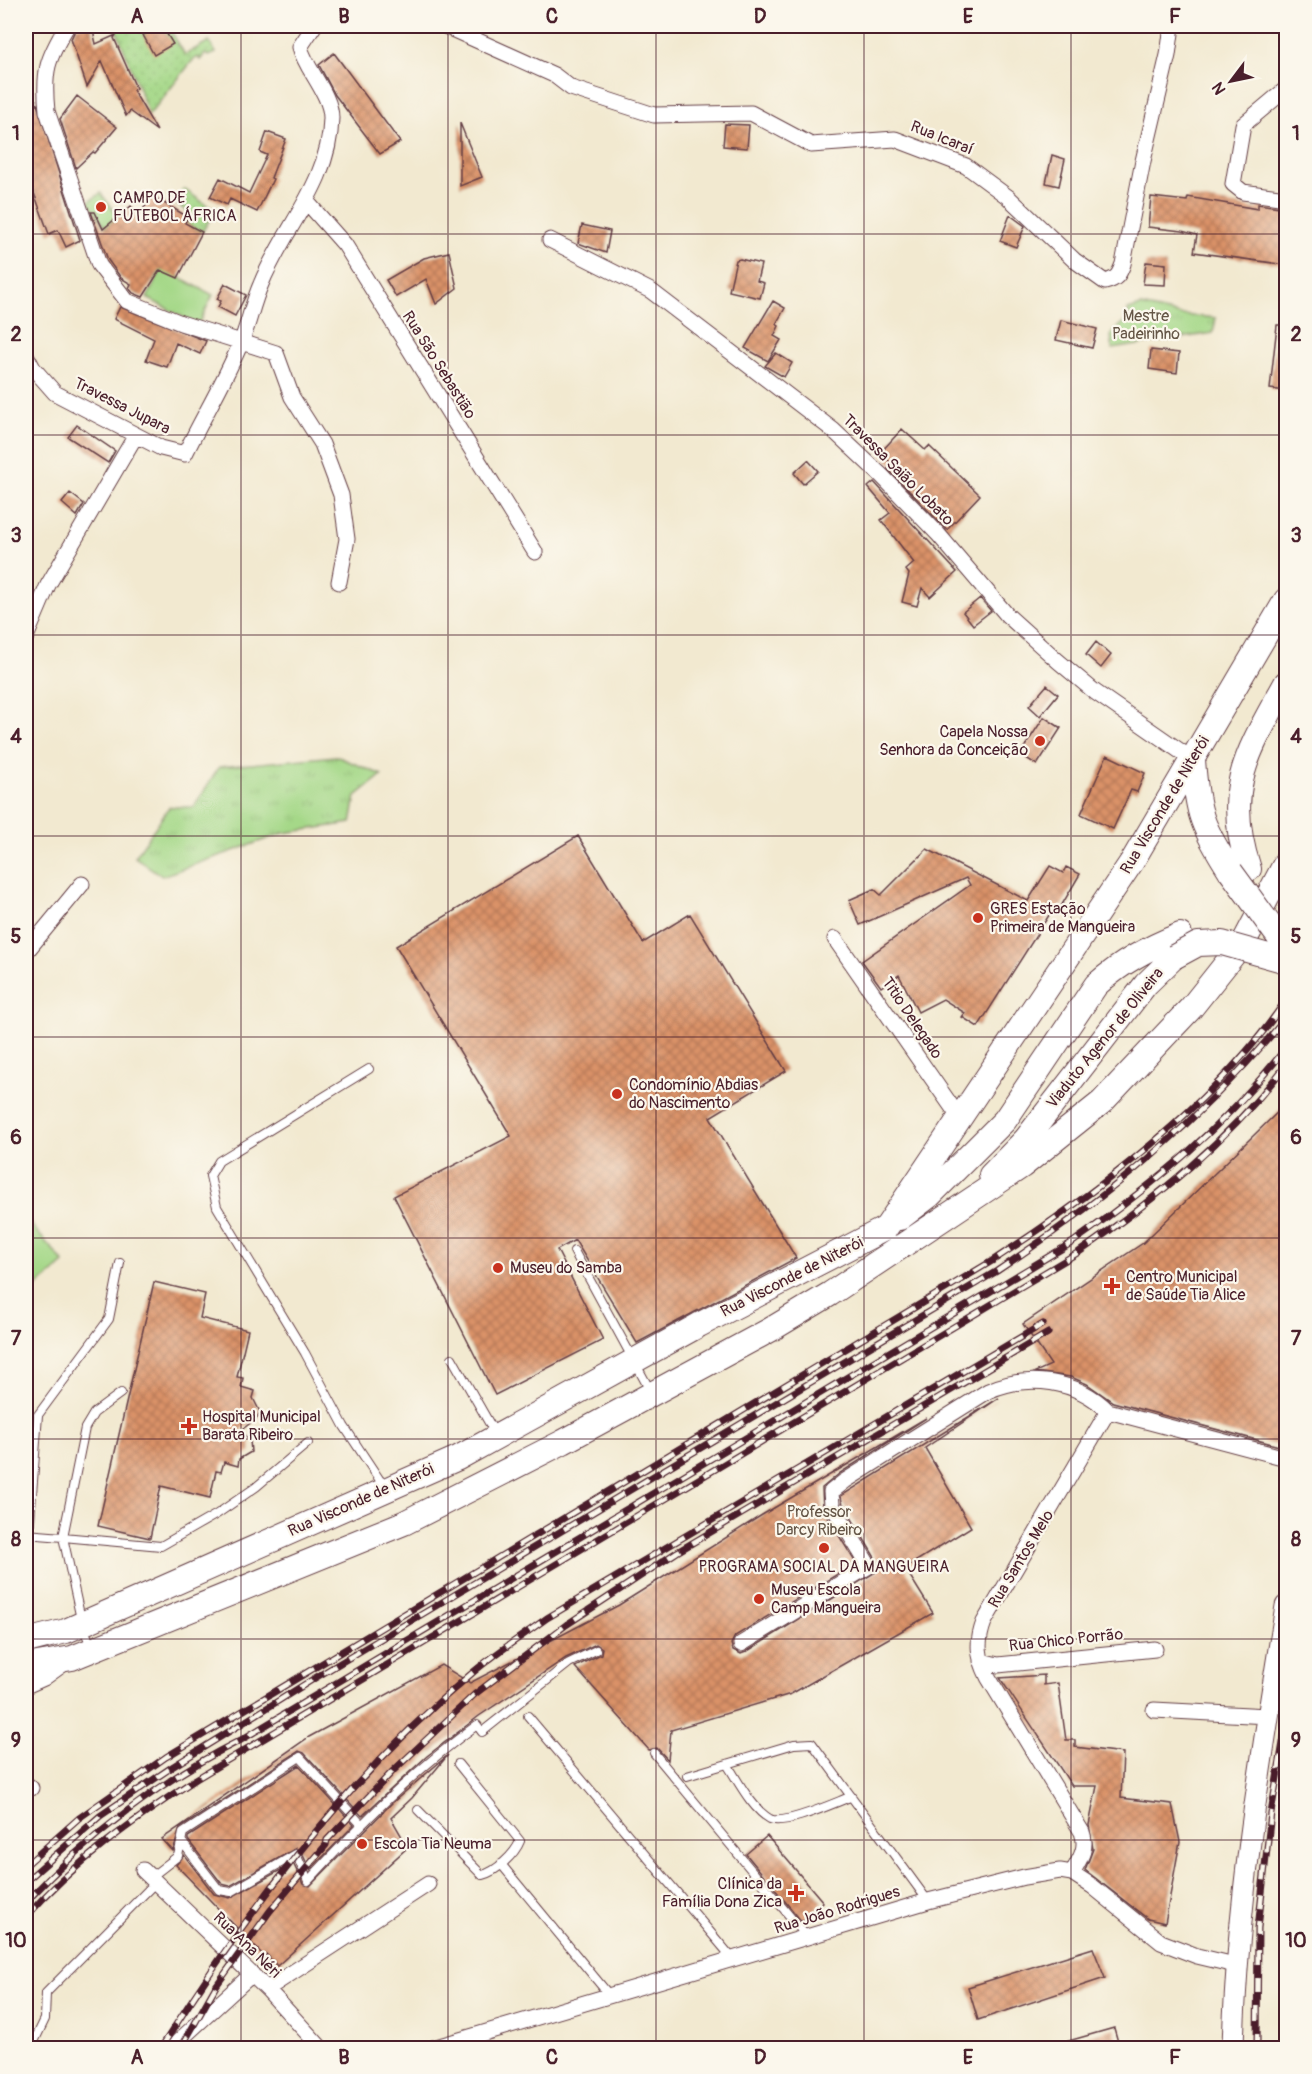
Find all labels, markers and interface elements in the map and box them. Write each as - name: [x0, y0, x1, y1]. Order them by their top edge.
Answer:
- text: A: [131, 4, 144, 29]
- text: B: [338, 4, 350, 29]
- text: C: [546, 4, 558, 29]
- text: D: [754, 4, 767, 29]
- text: E: [963, 4, 974, 29]
- text: F: [1169, 4, 1181, 29]
- north arrow: [1201, 51, 1261, 111]
- text: N: [1208, 78, 1230, 98]
- street label: Rua Icaraí: [908, 116, 976, 160]
- text: 1: [12, 121, 20, 146]
- text: 1: [1292, 121, 1300, 146]
- place label: CAMPO DE FUTEBOL ÁFRICA: [113, 188, 237, 226]
- marker: CAMPO DE FUTEBOL ÁFRICA: [94, 200, 108, 214]
- park label: Mestre Padeirinho: [1112, 306, 1180, 344]
- street label: Rua São Sebastião: [398, 307, 480, 423]
- text: 2: [10, 322, 22, 347]
- text: 2: [1290, 322, 1302, 347]
- street label: Travessa Jupara: [70, 373, 174, 439]
- street label: Travessa Saião Lobato: [838, 410, 958, 530]
- text: 3: [10, 523, 22, 548]
- text: 3: [1290, 523, 1302, 548]
- place label: Capela Nossa Senhora da Conceição: [879, 722, 1028, 760]
- text: 4: [10, 724, 22, 749]
- text: 4: [1290, 724, 1302, 749]
- street label: Rua Visconde de Niterói: [1116, 732, 1214, 878]
- marker: Capela Nossa Senhora da Conceição: [1033, 734, 1047, 748]
- place label: GRES Estação Primeira de Mangueira: [990, 899, 1135, 937]
- marker: GRES Estação Primeira de Mangueira: [971, 911, 985, 925]
- text: 5: [11, 924, 22, 949]
- text: 5: [1291, 924, 1302, 949]
- street label: Viaduto Agenor de Oliveira: [1042, 964, 1168, 1112]
- street label: Titio Delegado: [877, 973, 947, 1063]
- place label: Condomínio Abdias do Nascimento: [629, 1075, 758, 1113]
- marker: Condomínio Abdias do Nascimento: [610, 1087, 624, 1101]
- text: 6: [10, 1125, 22, 1150]
- text: 6: [1290, 1125, 1302, 1150]
- street label: Rua Visconde de Niterói: [717, 1232, 867, 1322]
- place label: Museu do Samba: [510, 1258, 622, 1278]
- marker: Museu do Samba: [491, 1261, 505, 1275]
- place label: Centro Municipal de Saúde Tia Alice: [1126, 1267, 1246, 1305]
- marker: Centro Municipal de Saúde Tia Alice: [1103, 1277, 1121, 1295]
- text: 7: [11, 1326, 22, 1351]
- text: 7: [1291, 1326, 1302, 1351]
- place label: Hospital Municipal Barata Ribeiro: [202, 1407, 321, 1445]
- marker: Hospital Municipal Barata Ribeiro: [180, 1417, 198, 1435]
- street label: Rua Visconde de Niterói: [285, 1459, 437, 1541]
- park label: Professor Darcy Ribeiro: [776, 1502, 863, 1540]
- street label: Rua Santos Melo: [984, 1506, 1058, 1612]
- text: 8: [11, 1527, 21, 1552]
- text: 8: [1291, 1527, 1301, 1552]
- marker: PROGRAMA SOCIAL DA MANGUEIRA: [817, 1541, 831, 1555]
- place label: PROGRAMA SOCIAL DA MANGUEIRA: [699, 1557, 949, 1577]
- place label: Museu Escola Camp Mangueira: [771, 1580, 881, 1618]
- marker: Museu Escola Camp Mangueira: [752, 1592, 766, 1606]
- street label: Rua Chico Porrão: [1008, 1624, 1124, 1656]
- text: 9: [11, 1728, 21, 1753]
- text: 9: [1291, 1728, 1301, 1753]
- place label: Escola Tia Neuma: [374, 1834, 491, 1854]
- marker: Escola Tia Neuma: [355, 1837, 369, 1851]
- place label: Clínica da Família Dona Zica: [662, 1874, 782, 1912]
- street label: Rua João Rodrigues: [772, 1881, 902, 1939]
- marker: Clínica da Família Dona Zica: [787, 1884, 805, 1902]
- street label: Rua Ana Néri: [209, 1908, 285, 1982]
- text: 10: [5, 1928, 27, 1953]
- text: 10: [1285, 1928, 1307, 1953]
- text: A: [131, 2045, 144, 2070]
- text: B: [338, 2045, 350, 2070]
- text: C: [546, 2045, 558, 2070]
- text: D: [754, 2045, 767, 2070]
- text: E: [963, 2045, 974, 2070]
- text: F: [1169, 2045, 1181, 2070]

